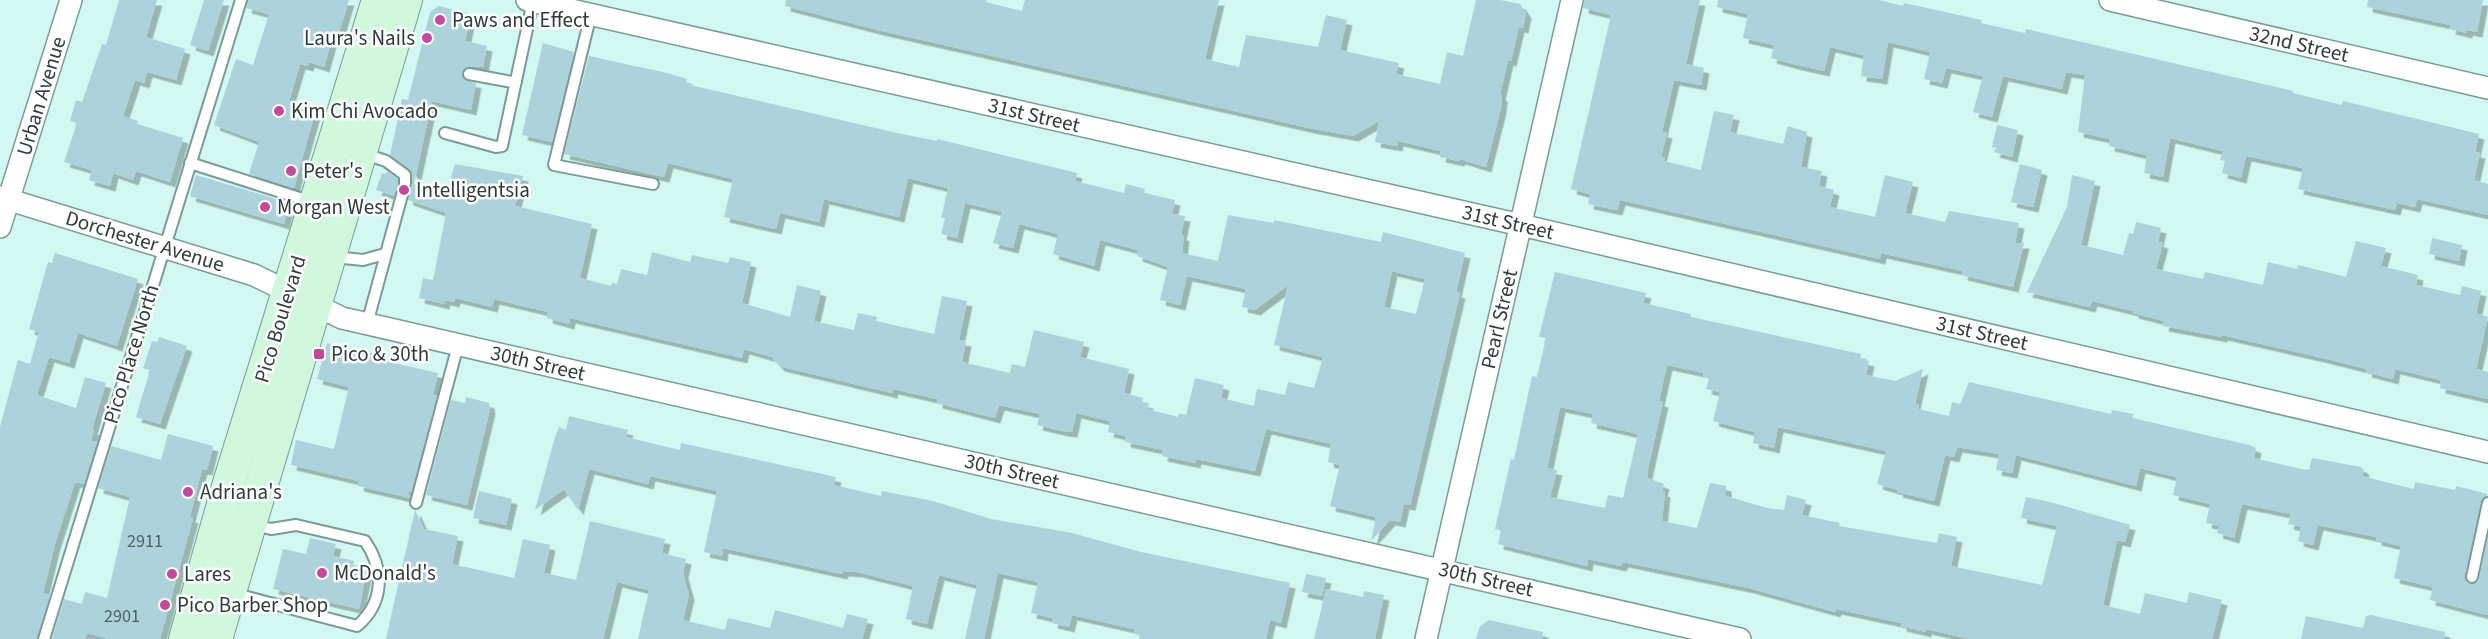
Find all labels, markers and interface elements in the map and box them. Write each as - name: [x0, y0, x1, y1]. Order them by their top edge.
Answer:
- place label: Paws and Effect: [452, 5, 589, 35]
- marker: Paws and Effect: [433, 13, 447, 27]
- street label: 32nd Street: [2247, 18, 2351, 70]
- place label: Laura's Nails: [304, 23, 415, 53]
- marker: Laura's Nails: [420, 31, 434, 45]
- street label: Urban Avenue: [9, 33, 73, 159]
- street label: 31st Street: [985, 90, 1083, 140]
- place label: Kim Chi Avocado: [291, 96, 438, 126]
- marker: Kim Chi Avocado: [272, 104, 286, 118]
- place label: Peter's: [303, 156, 363, 186]
- marker: Peter's: [284, 164, 298, 178]
- place label: Intelligentsia: [416, 175, 530, 205]
- marker: Intelligentsia: [397, 183, 411, 197]
- place label: Morgan West: [277, 192, 390, 222]
- street label: 31st Street: [1459, 197, 1557, 247]
- marker: Morgan West: [258, 200, 272, 214]
- street label: Dorchester Avenue: [62, 203, 228, 279]
- street label: Pico Boulevard: [246, 252, 314, 386]
- street label: Pearl Street: [1473, 266, 1525, 372]
- street label: Pico Place North: [96, 281, 166, 427]
- street label: 31st Street: [1933, 308, 2031, 358]
- street label: 30th Street: [488, 338, 588, 388]
- place label: Pico & 30th: [331, 339, 429, 369]
- marker: Pico & 30th: [312, 347, 326, 361]
- street label: 30th Street: [962, 446, 1062, 496]
- place label: Adriana's: [200, 477, 282, 507]
- marker: Adriana's: [181, 485, 195, 499]
- house number: 2911: [127, 529, 163, 554]
- street label: 30th Street: [1436, 554, 1536, 604]
- place label: McDonald's: [334, 558, 436, 588]
- place label: Lares: [184, 559, 231, 589]
- marker: McDonald's: [315, 566, 329, 580]
- marker: Lares: [165, 567, 179, 581]
- place label: Pico Barber Shop: [177, 590, 328, 620]
- marker: Pico Barber Shop: [158, 598, 172, 612]
- house number: 2901: [104, 604, 140, 629]

